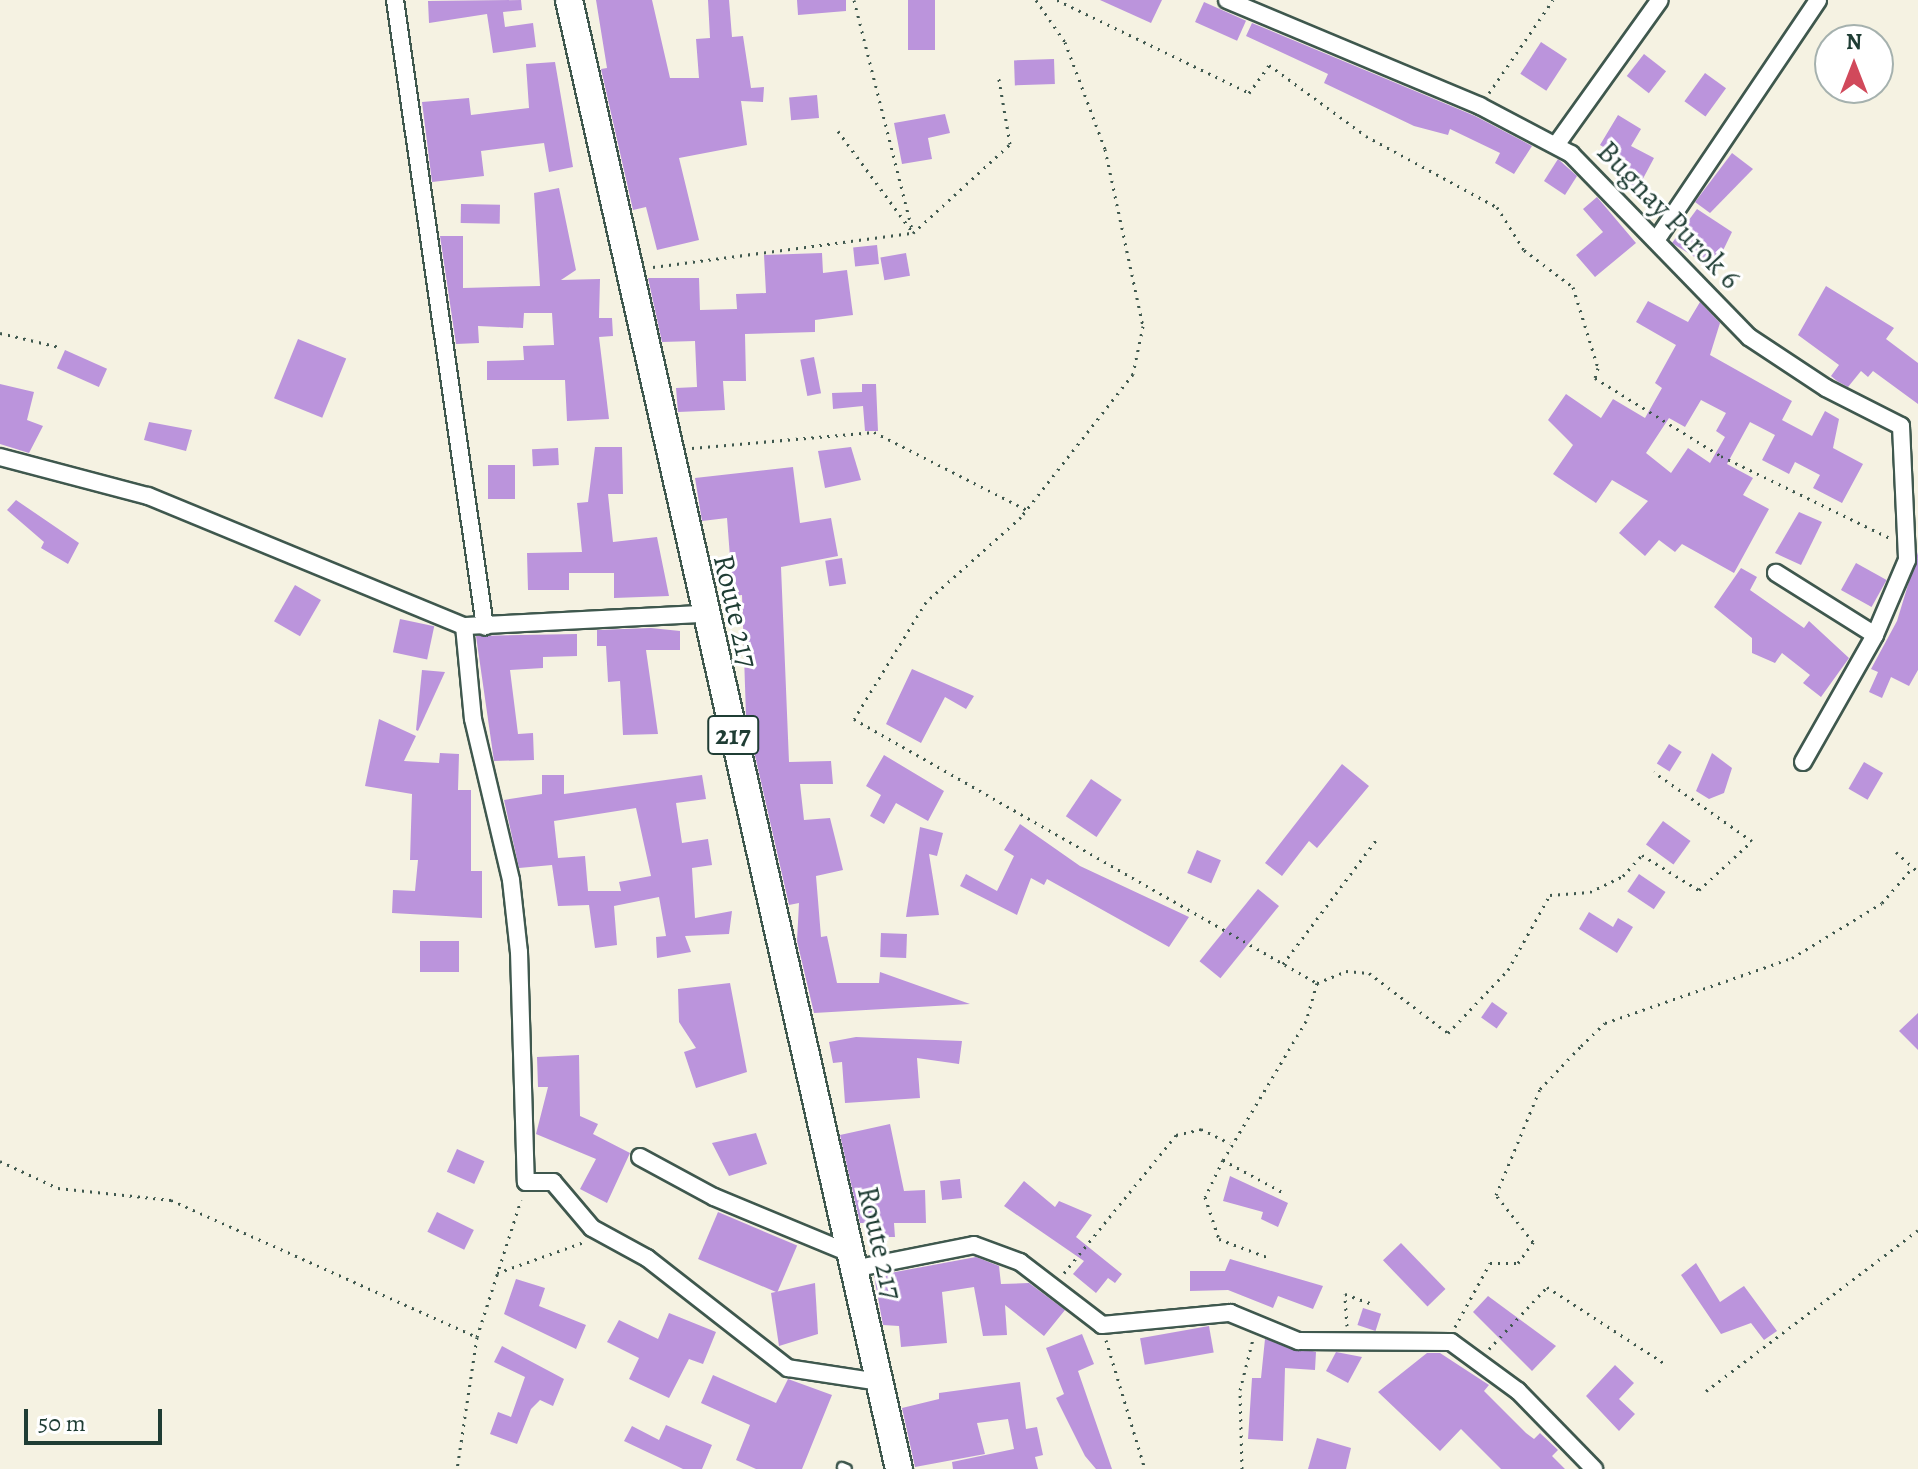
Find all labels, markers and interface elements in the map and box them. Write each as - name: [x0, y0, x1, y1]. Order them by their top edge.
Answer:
- north arrow: [1814, 24, 1894, 104]
- text: N: [1846, 27, 1862, 57]
- street label: Bugnay Purok 6: [1589, 133, 1749, 297]
- street label: Route 217: [706, 551, 766, 671]
- road number: 217: [707, 711, 759, 759]
- street label: Route 217: [850, 1183, 910, 1303]
- scale bar: [28, 1393, 166, 1443]
- text: 50 m: [38, 1407, 86, 1439]

